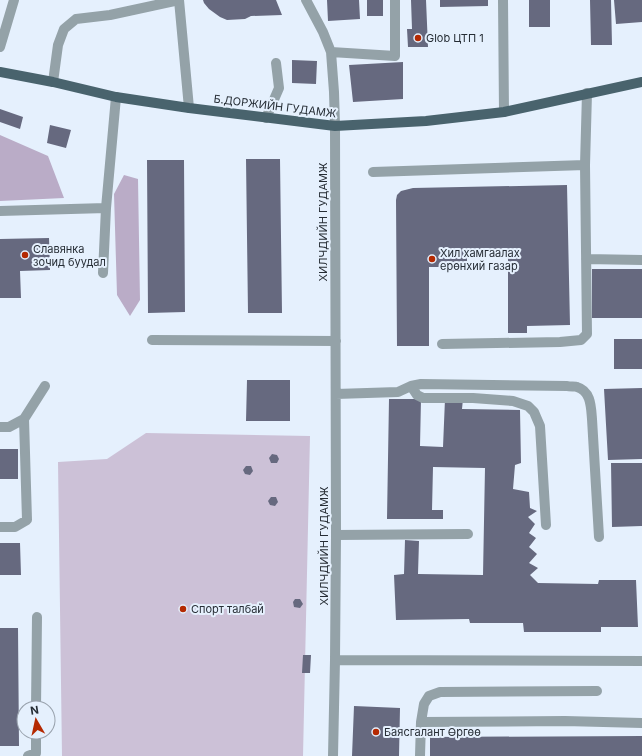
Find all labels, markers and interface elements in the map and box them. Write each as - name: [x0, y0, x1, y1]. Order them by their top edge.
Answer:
- place label: Glob ЦТП 1: [426, 31, 484, 45]
- marker: Glob ЦТП 1: [413, 33, 423, 43]
- street label: Б.ДОРЖИЙН ГУДАМЖ: [213, 92, 338, 121]
- street label: ХИЛЧДИЙН ГУДАМЖ: [316, 162, 330, 281]
- place label: Славянка зочид буудал: [33, 242, 106, 269]
- place label: Хил хамгаалах ерөнхий газар: [440, 246, 520, 273]
- marker: Славянка зочид буудал: [20, 250, 30, 260]
- marker: Хил хамгаалах ерөнхий газар: [427, 254, 437, 264]
- street label: ХИЛЧДИЙН ГУДАМЖ: [317, 486, 331, 605]
- place label: Спорт талбай: [191, 602, 264, 616]
- marker: Спорт талбай: [178, 604, 188, 614]
- north arrow: [16, 700, 56, 740]
- text: N: [29, 703, 40, 718]
- place label: Баясгалант Өргөө: [384, 725, 481, 739]
- marker: Баясгалант Өргөө: [371, 727, 381, 737]

